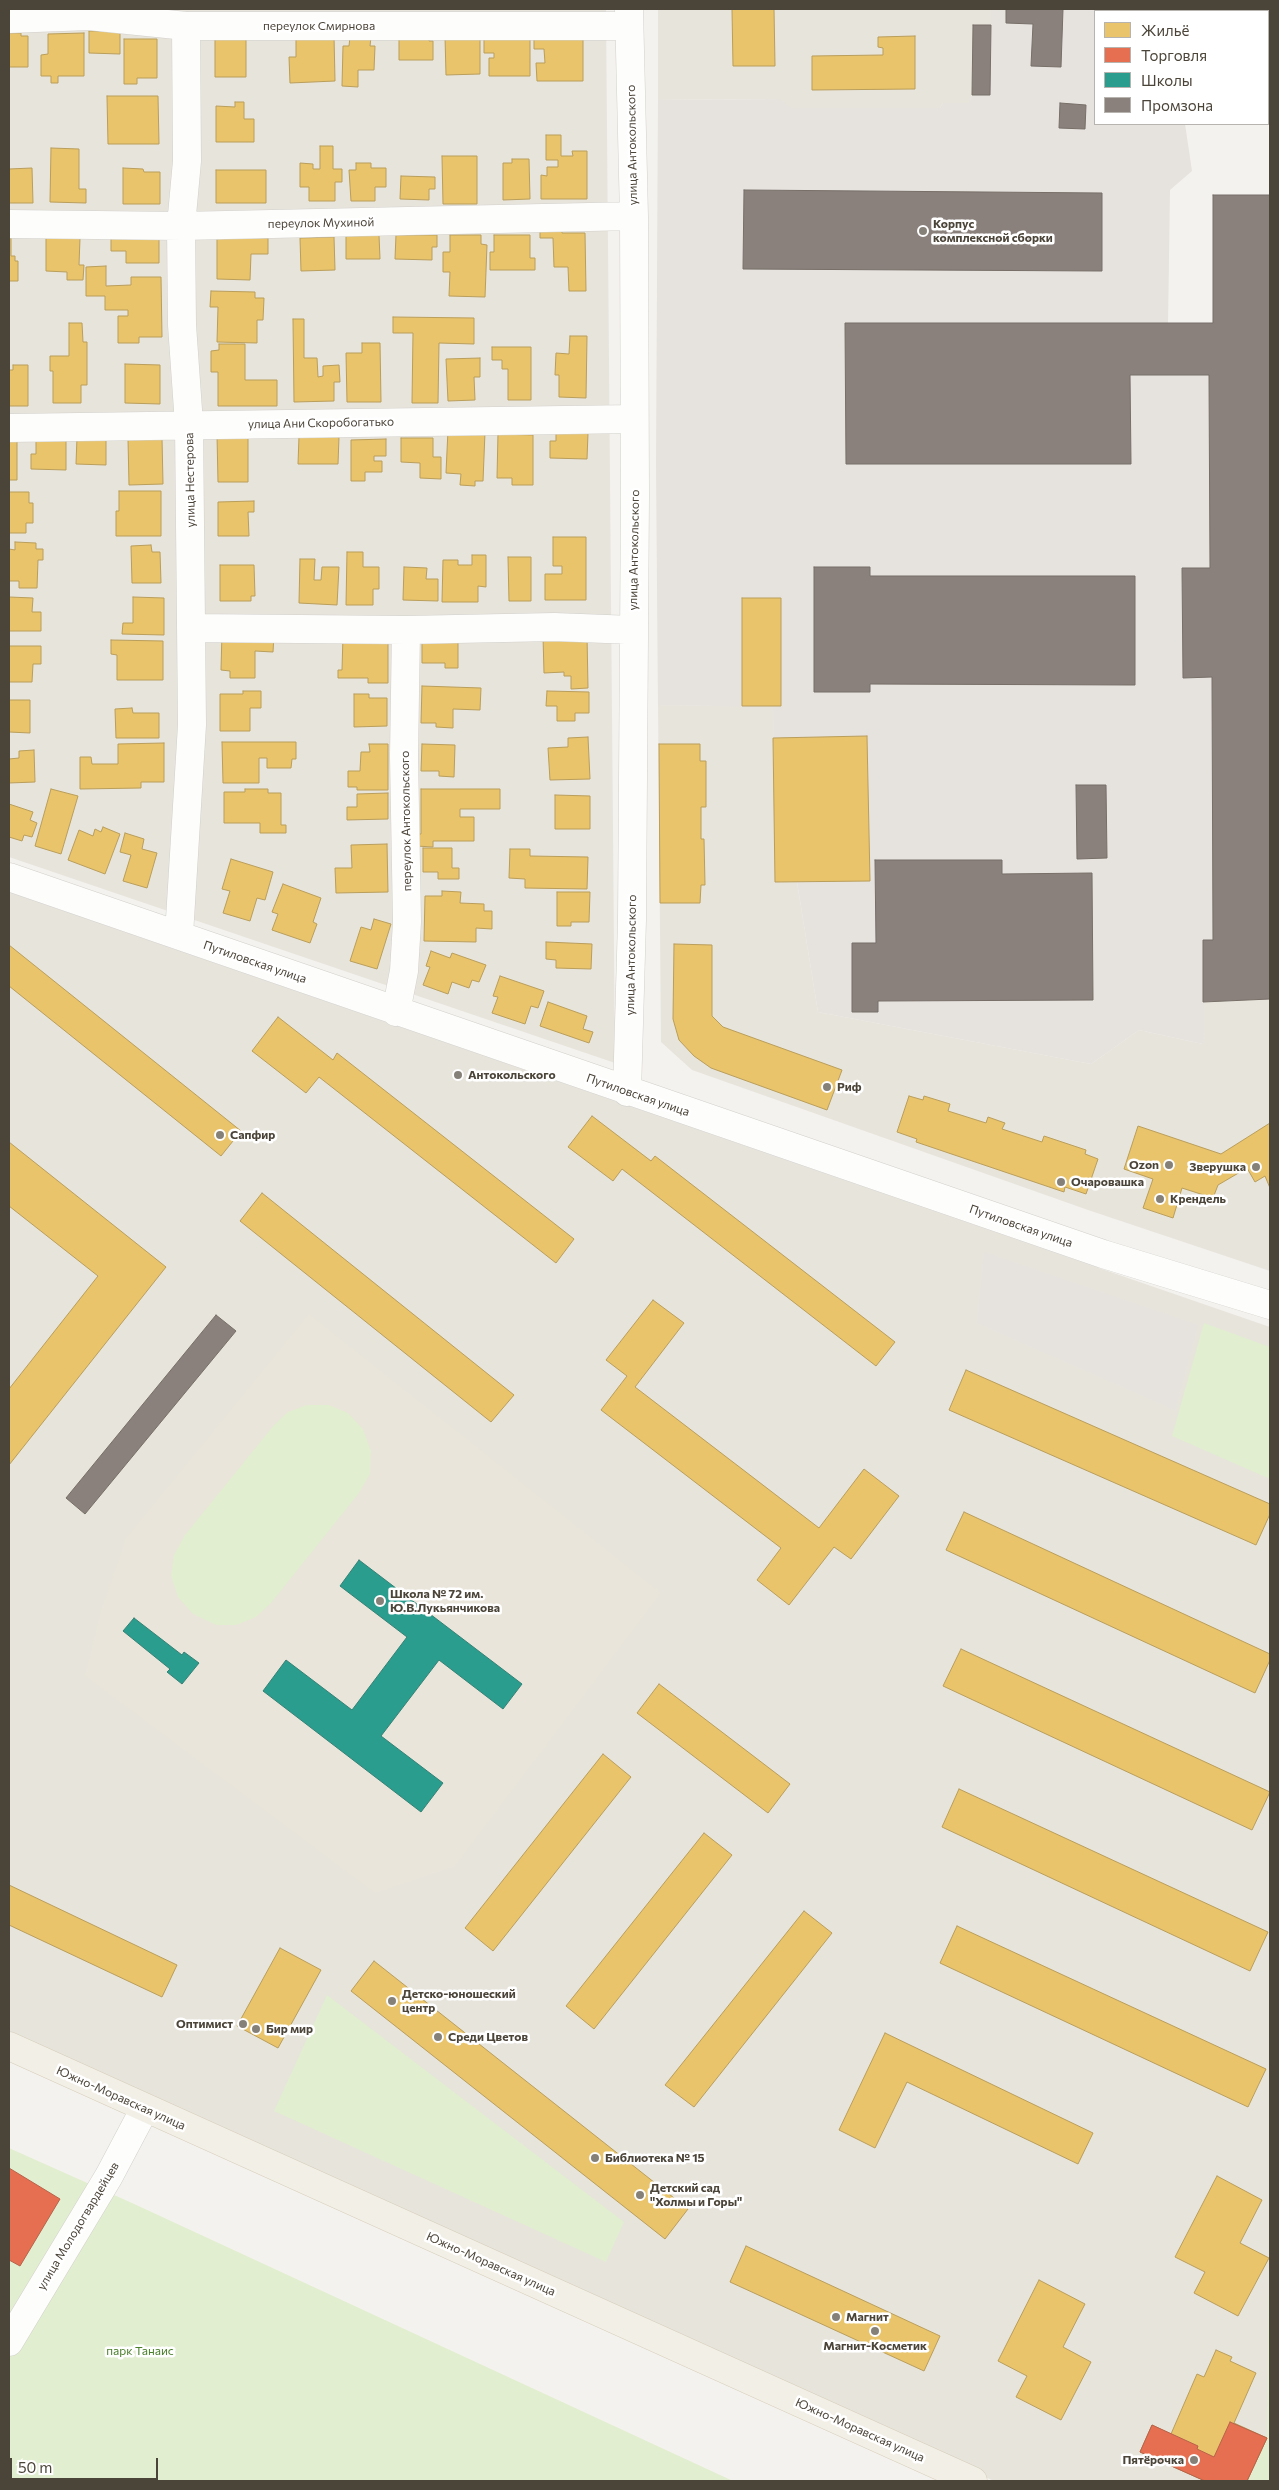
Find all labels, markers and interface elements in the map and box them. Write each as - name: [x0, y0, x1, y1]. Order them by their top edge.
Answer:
- legend: [1094, 10, 1269, 125]
- street label: переулок Смирнова: [263, 19, 375, 33]
- text: Жильё: [1141, 21, 1189, 39]
- text: Торговля: [1141, 46, 1207, 64]
- text: Школы: [1141, 71, 1193, 89]
- street label: улица Антокольского: [624, 84, 640, 206]
- text: Промзона: [1141, 96, 1213, 114]
- street label: переулок Мухиной: [268, 215, 374, 231]
- place label: Корпус комплексной сборки: [933, 217, 1053, 245]
- marker: Корпус комплексной сборки: [917, 225, 929, 237]
- street label: улица Ани Скоробогатько: [248, 415, 394, 431]
- street label: улица Нестерова: [182, 432, 198, 528]
- street label: улица Антокольского: [626, 489, 642, 611]
- street label: переулок Антокольского: [398, 751, 414, 891]
- street label: улица Антокольского: [623, 894, 639, 1016]
- street label: Путиловская улица: [202, 938, 308, 986]
- place label: Антокольского: [468, 1068, 556, 1082]
- marker: Антокольского: [452, 1069, 464, 1081]
- street label: Путиловская улица: [585, 1071, 691, 1119]
- place label: Риф: [837, 1080, 862, 1094]
- marker: Риф: [821, 1081, 833, 1093]
- place label: Сапфир: [230, 1128, 275, 1142]
- marker: Сапфир: [214, 1129, 226, 1141]
- place label: Ozon: [1129, 1158, 1159, 1172]
- marker: Ozon: [1163, 1159, 1175, 1171]
- place label: Зверушка: [1189, 1160, 1246, 1174]
- marker: Зверушка: [1250, 1161, 1262, 1173]
- place label: Очаровашка: [1071, 1175, 1144, 1189]
- marker: Очаровашка: [1055, 1176, 1067, 1188]
- place label: Крендель: [1170, 1192, 1226, 1206]
- marker: Крендель: [1154, 1193, 1166, 1205]
- street label: Путиловская улица: [968, 1202, 1074, 1250]
- place label: Школа № 72 им. Ю.В.Лукьянчикова: [390, 1587, 500, 1615]
- marker: Школа № 72 им. Ю.В.Лукьянчикова: [374, 1595, 386, 1607]
- place label: Детско-юношеский центр: [402, 1987, 516, 2015]
- marker: Детско-юношеский центр: [386, 1995, 398, 2007]
- place label: Оптимист: [176, 2017, 233, 2031]
- marker: Оптимист: [237, 2018, 249, 2030]
- place label: Бир мир: [266, 2022, 313, 2036]
- marker: Бир мир: [250, 2023, 262, 2035]
- place label: Среди Цветов: [448, 2030, 528, 2044]
- marker: Среди Цветов: [432, 2031, 444, 2043]
- street label: Южно-Моравская улица: [54, 2063, 188, 2133]
- place label: Библиотека № 15: [605, 2151, 705, 2165]
- marker: Библиотека № 15: [589, 2152, 601, 2164]
- street label: улица Молодогвардейцев: [34, 2159, 122, 2293]
- place label: Детский сад "Холмы и Горы": [650, 2181, 742, 2209]
- marker: Детский сад "Холмы и Горы": [634, 2189, 646, 2201]
- street label: Южно-Моравская улица: [424, 2229, 558, 2299]
- place label: Магнит: [846, 2310, 889, 2324]
- marker: Магнит: [830, 2311, 842, 2323]
- marker: Магнит-Косметик: [869, 2325, 881, 2337]
- place label: Магнит-Косметик: [823, 2339, 927, 2353]
- park label: парк Танаис: [106, 2344, 174, 2358]
- street label: Южно-Моравская улица: [793, 2395, 927, 2465]
- scale bar: [12, 2448, 160, 2480]
- place label: Пятёрочка: [1122, 2453, 1184, 2467]
- marker: Пятёрочка: [1188, 2454, 1200, 2466]
- text: 50 m: [18, 2458, 52, 2476]

